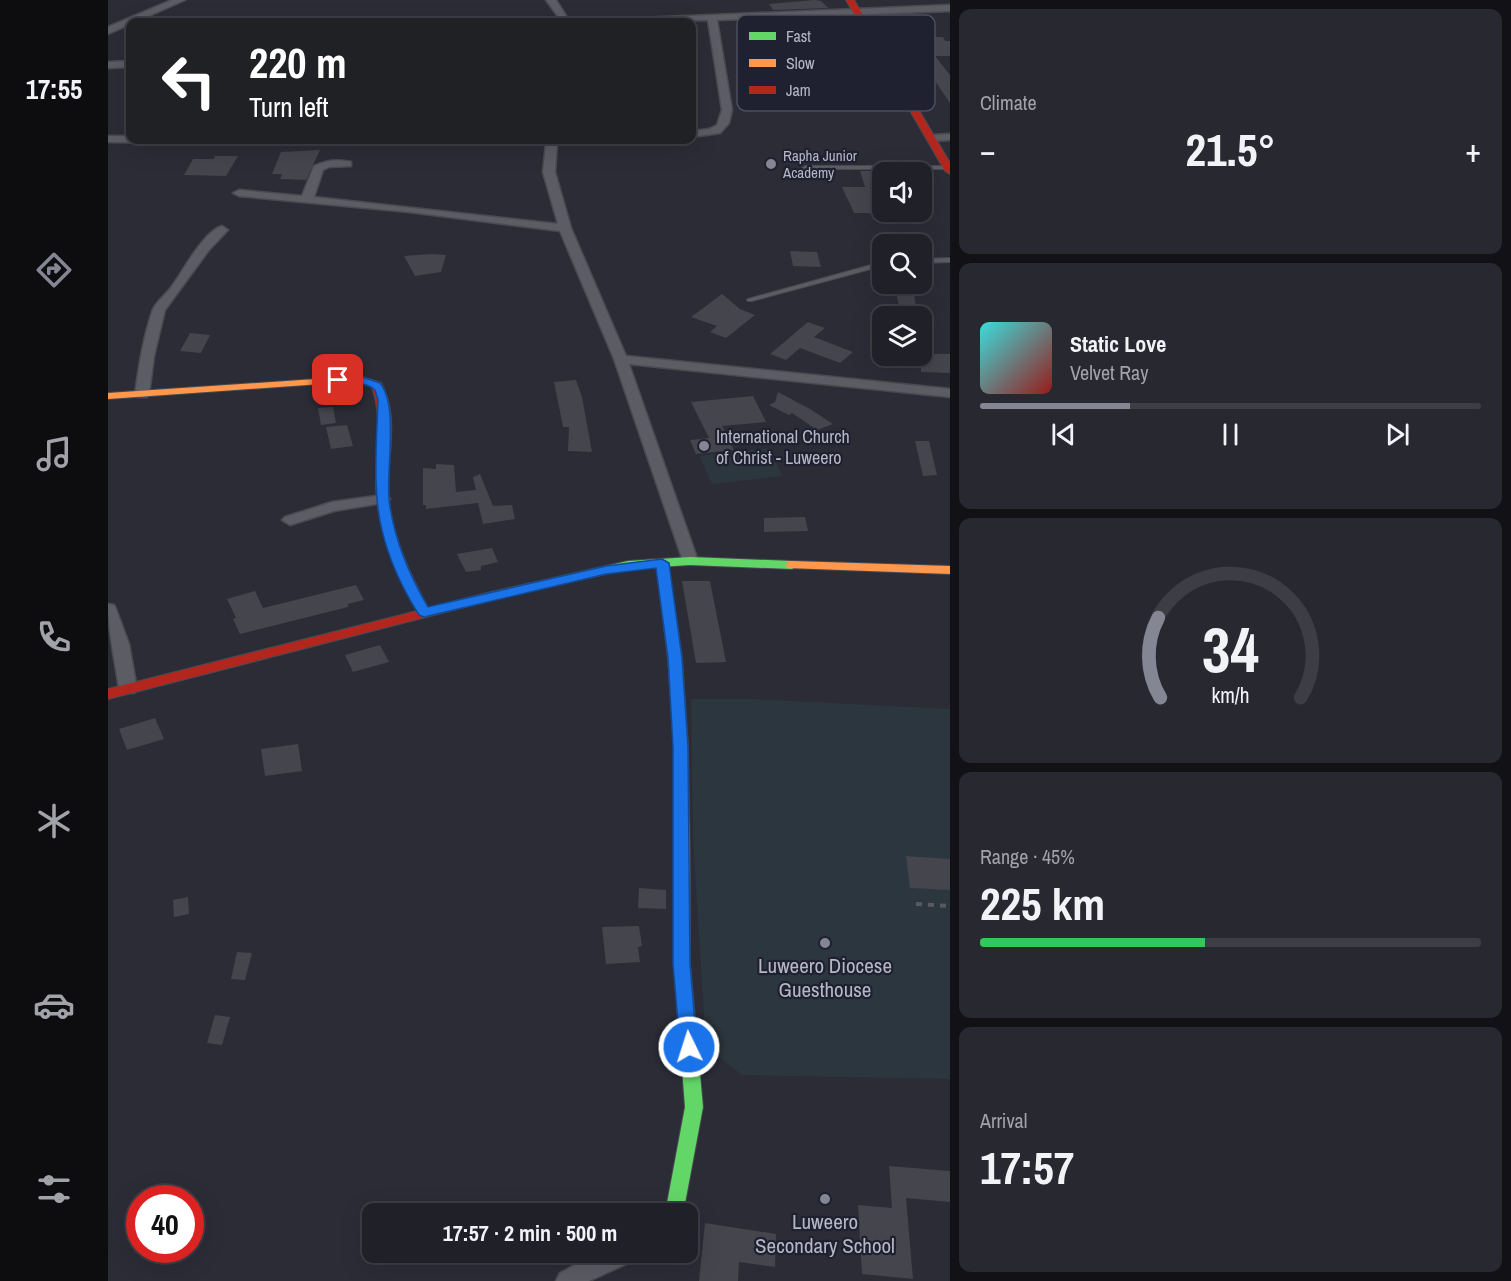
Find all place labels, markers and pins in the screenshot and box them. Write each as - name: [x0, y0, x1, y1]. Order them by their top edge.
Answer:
- place label: Rapha Junior Academy: [782, 145, 857, 183]
- marker: Rapha Junior Academy: [764, 157, 778, 171]
- pin: [312, 354, 363, 405]
- place label: International Church of Christ - Luweero: [716, 424, 850, 470]
- marker: International Church of Christ - Luweero: [697, 439, 711, 453]
- marker: Luweero Diocese Guesthouse: [818, 936, 832, 950]
- place label: Luweero Diocese Guesthouse: [758, 951, 892, 1004]
- marker: Luweero Secondary School: [818, 1192, 832, 1206]
- place label: Luweero Secondary School: [755, 1207, 895, 1260]

